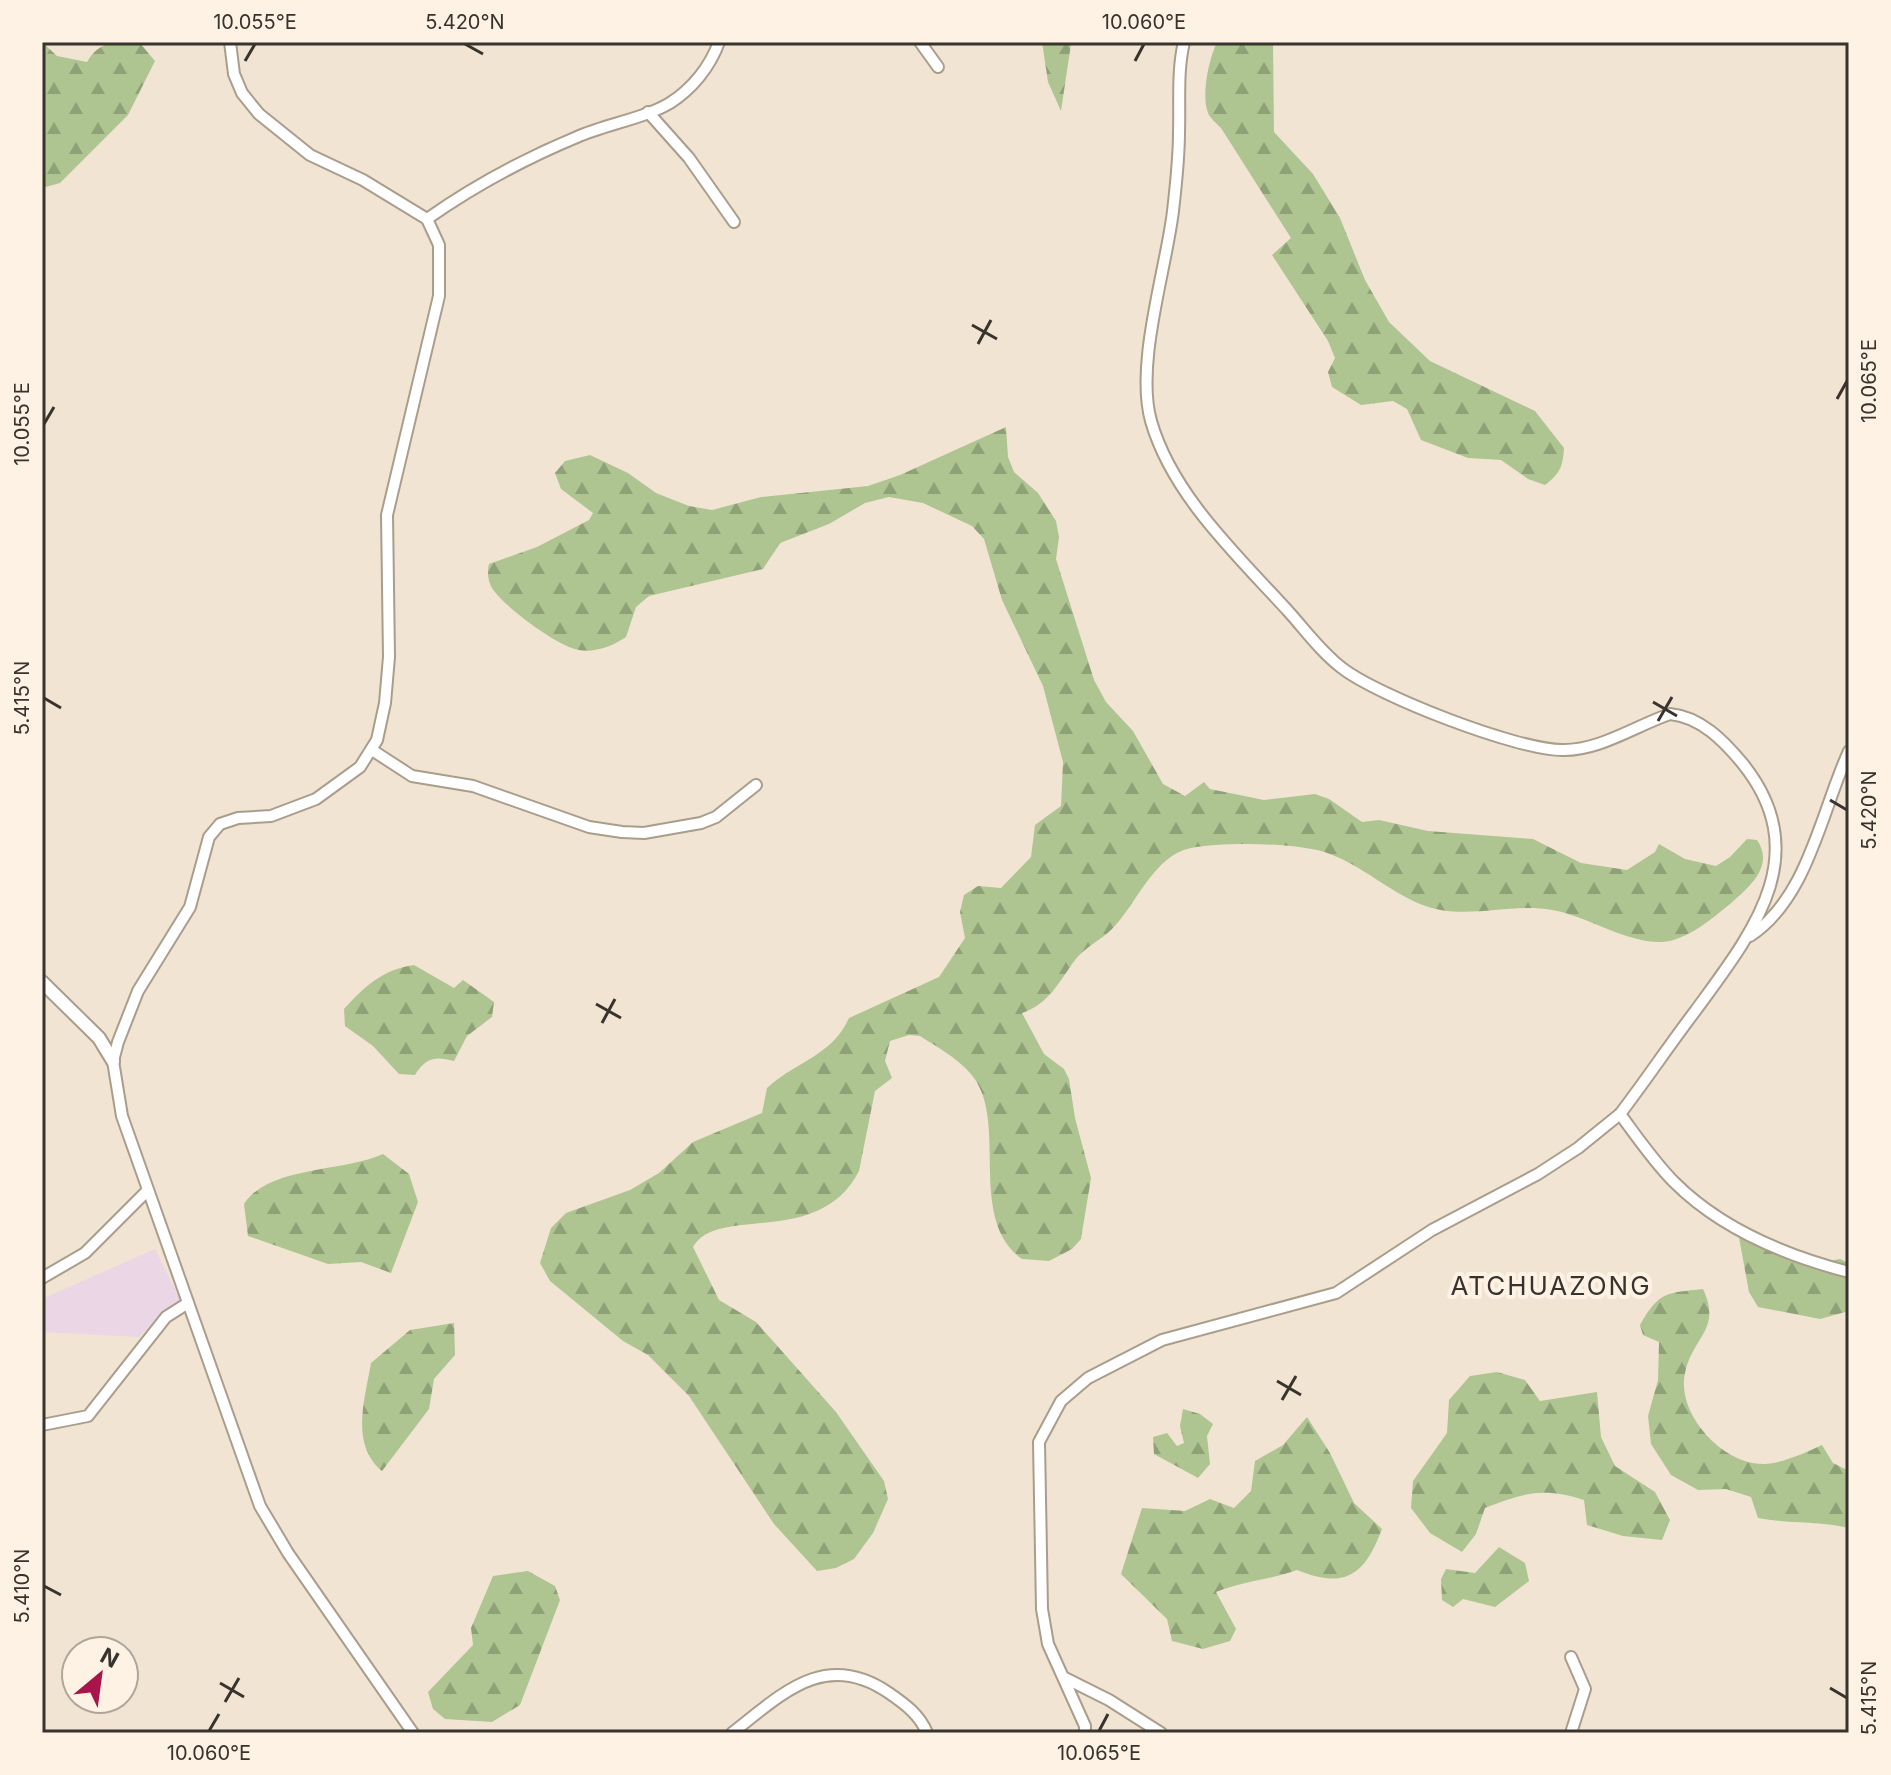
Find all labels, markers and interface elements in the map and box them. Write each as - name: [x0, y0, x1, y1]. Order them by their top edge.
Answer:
- text: 10.055°E: [213, 10, 297, 34]
- text: 5.420°N: [425, 10, 505, 34]
- text: 10.060°E: [1102, 10, 1186, 34]
- text: 10.065°E: [1857, 339, 1881, 423]
- text: 10.055°E: [10, 382, 34, 466]
- text: 5.415°N: [10, 661, 34, 735]
- text: 5.420°N: [1857, 770, 1881, 850]
- district label: ATCHUAZONG: [1450, 1270, 1652, 1301]
- text: 5.410°N: [10, 1549, 34, 1623]
- north arrow: [60, 1635, 140, 1715]
- text: N: [96, 1642, 123, 1673]
- text: 5.415°N: [1857, 1661, 1881, 1735]
- text: 10.060°E: [167, 1741, 251, 1765]
- text: 10.065°E: [1057, 1741, 1141, 1765]

